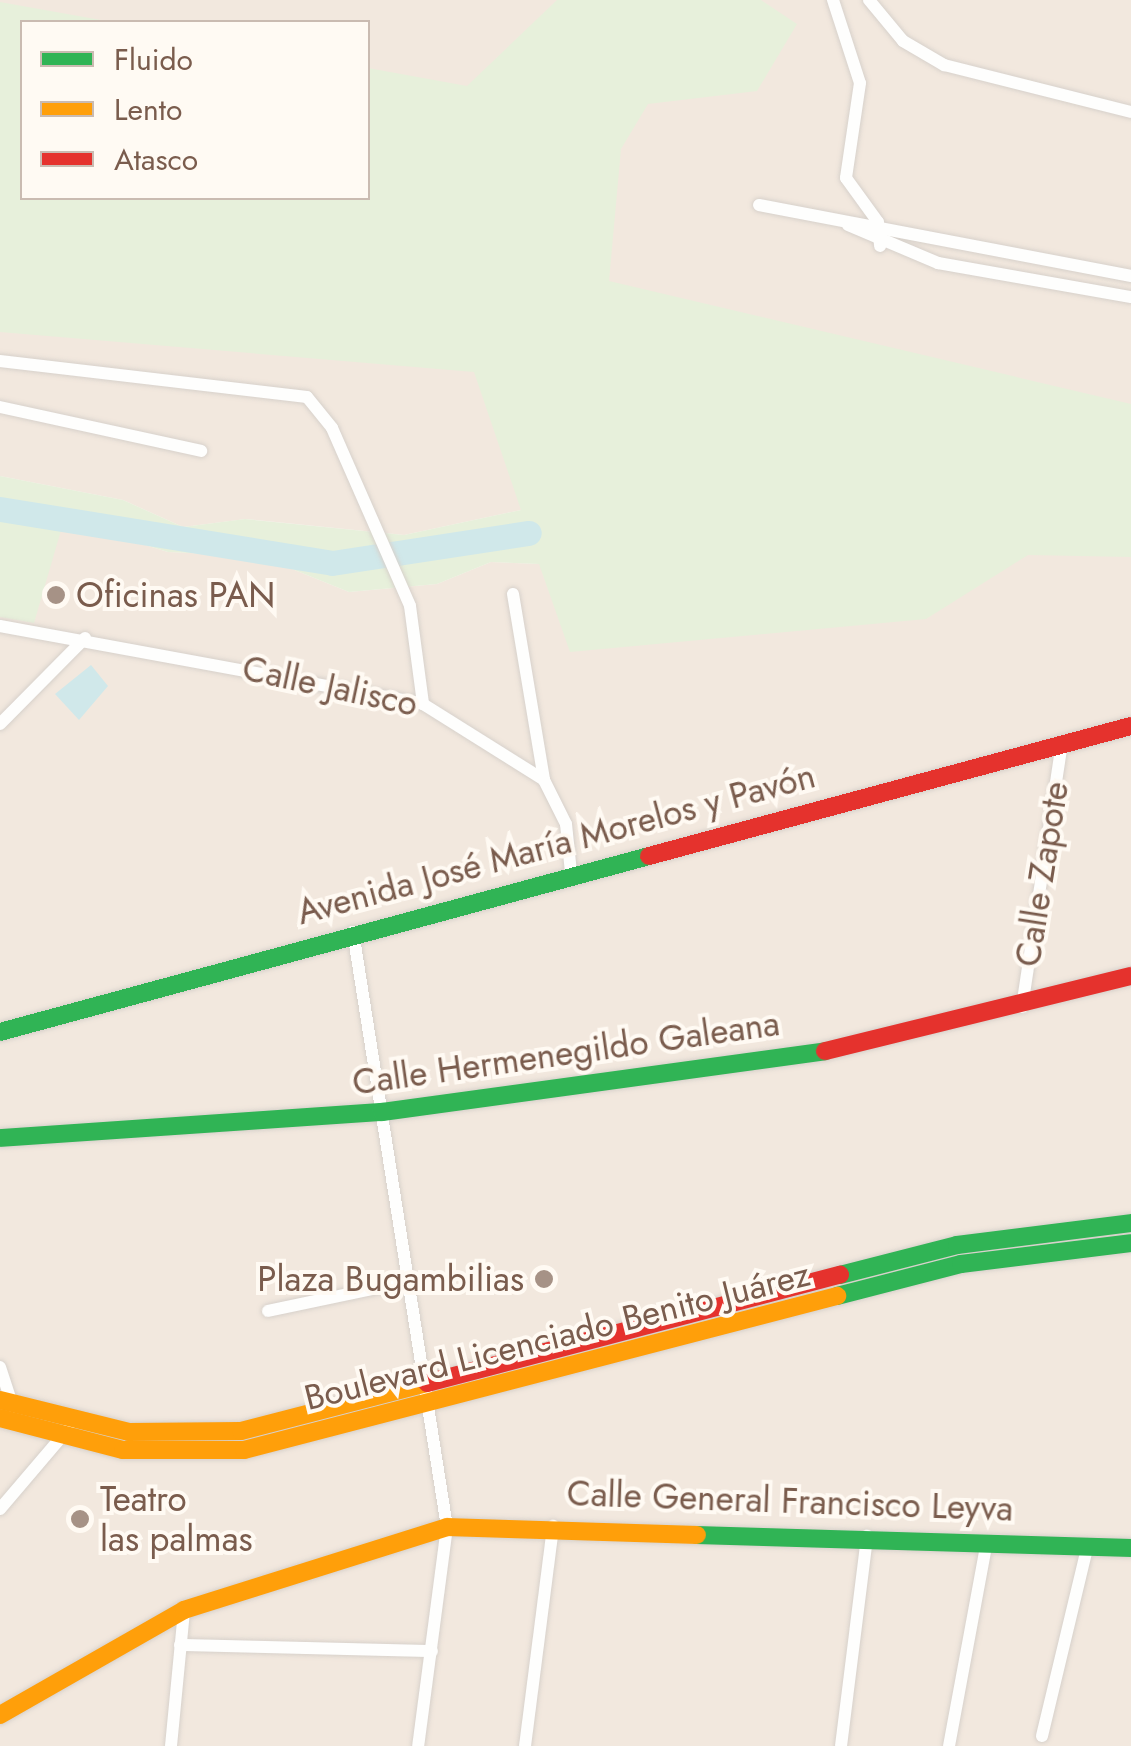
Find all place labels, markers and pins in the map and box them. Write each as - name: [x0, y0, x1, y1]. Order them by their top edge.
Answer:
- place label: Oficinas PAN: [76, 574, 275, 616]
- marker: Oficinas PAN: [45, 584, 67, 606]
- place label: Plaza Bugambilias: [257, 1258, 524, 1300]
- marker: Plaza Bugambilias: [533, 1268, 555, 1290]
- place label: Teatro las palmas: [100, 1478, 253, 1560]
- marker: Teatro las palmas: [69, 1508, 91, 1530]

